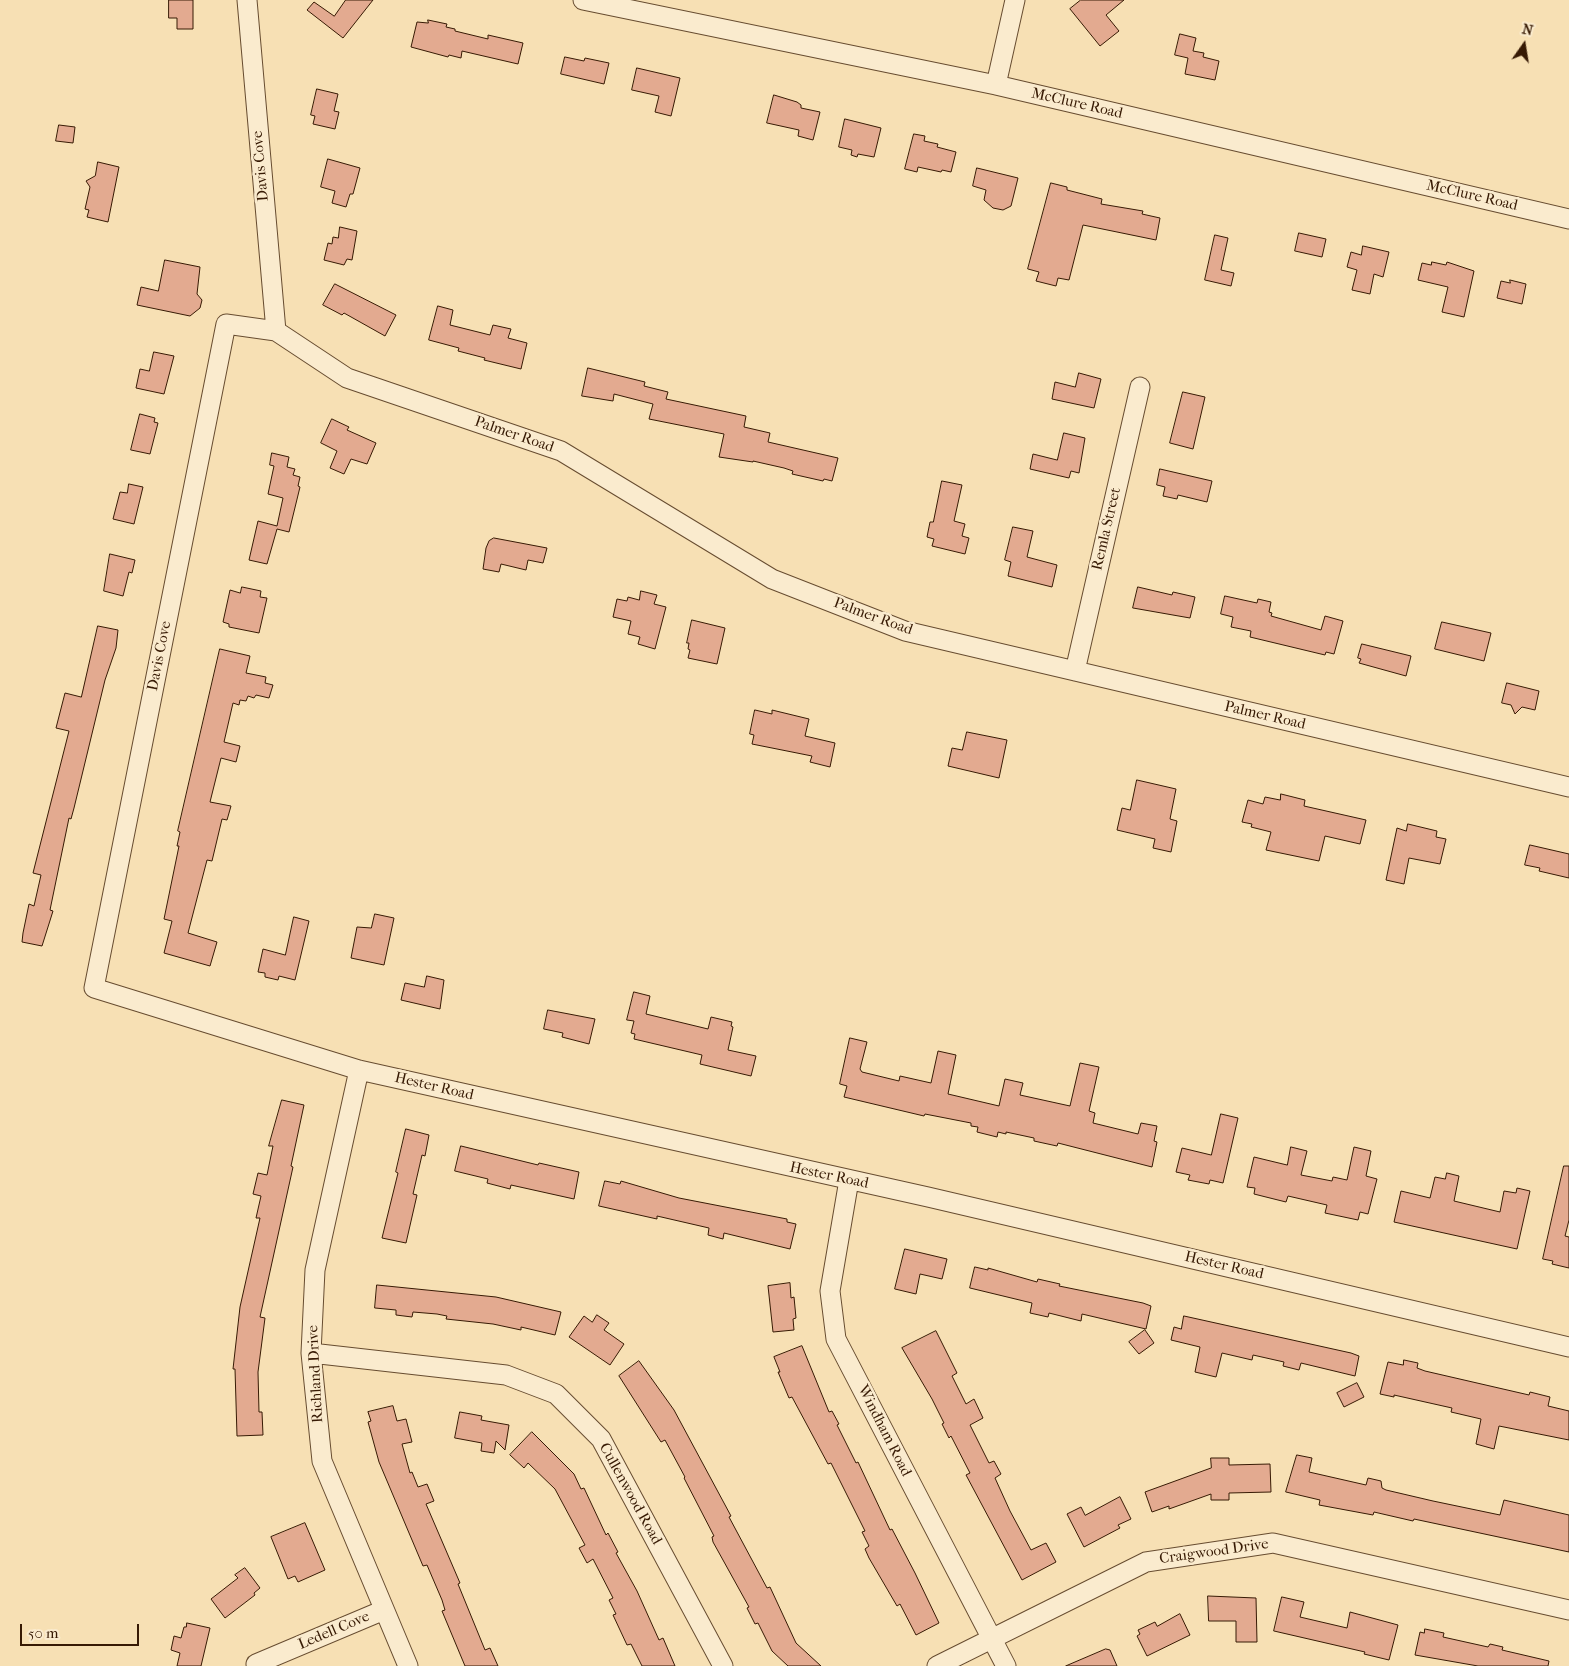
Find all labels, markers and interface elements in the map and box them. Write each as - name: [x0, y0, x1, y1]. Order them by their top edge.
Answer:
- north arrow: [1499, 20, 1549, 70]
- text: N: [1520, 20, 1535, 39]
- street label: McClure Road: [1030, 85, 1124, 123]
- street label: Davis Cove: [249, 130, 273, 202]
- street label: McClure Road: [1425, 177, 1519, 215]
- street label: Palmer Road: [472, 413, 556, 457]
- street label: Remla Street: [1089, 486, 1125, 572]
- street label: Palmer Road: [831, 594, 915, 640]
- street label: Davis Cove: [144, 619, 176, 693]
- street label: Palmer Road: [1223, 698, 1307, 734]
- street label: Hester Road: [393, 1069, 475, 1105]
- street label: Hester Road: [788, 1159, 870, 1193]
- street label: Hester Road: [1183, 1248, 1265, 1284]
- street label: Richland Drive: [304, 1325, 328, 1423]
- street label: Windham Road: [853, 1382, 915, 1480]
- street label: Cullenwood Road: [595, 1440, 665, 1548]
- street label: Craigwood Drive: [1158, 1535, 1270, 1569]
- street label: Ledell Cove: [296, 1608, 372, 1654]
- scale bar: [22, 1614, 141, 1646]
- text: 50 m: [28, 1624, 58, 1642]

